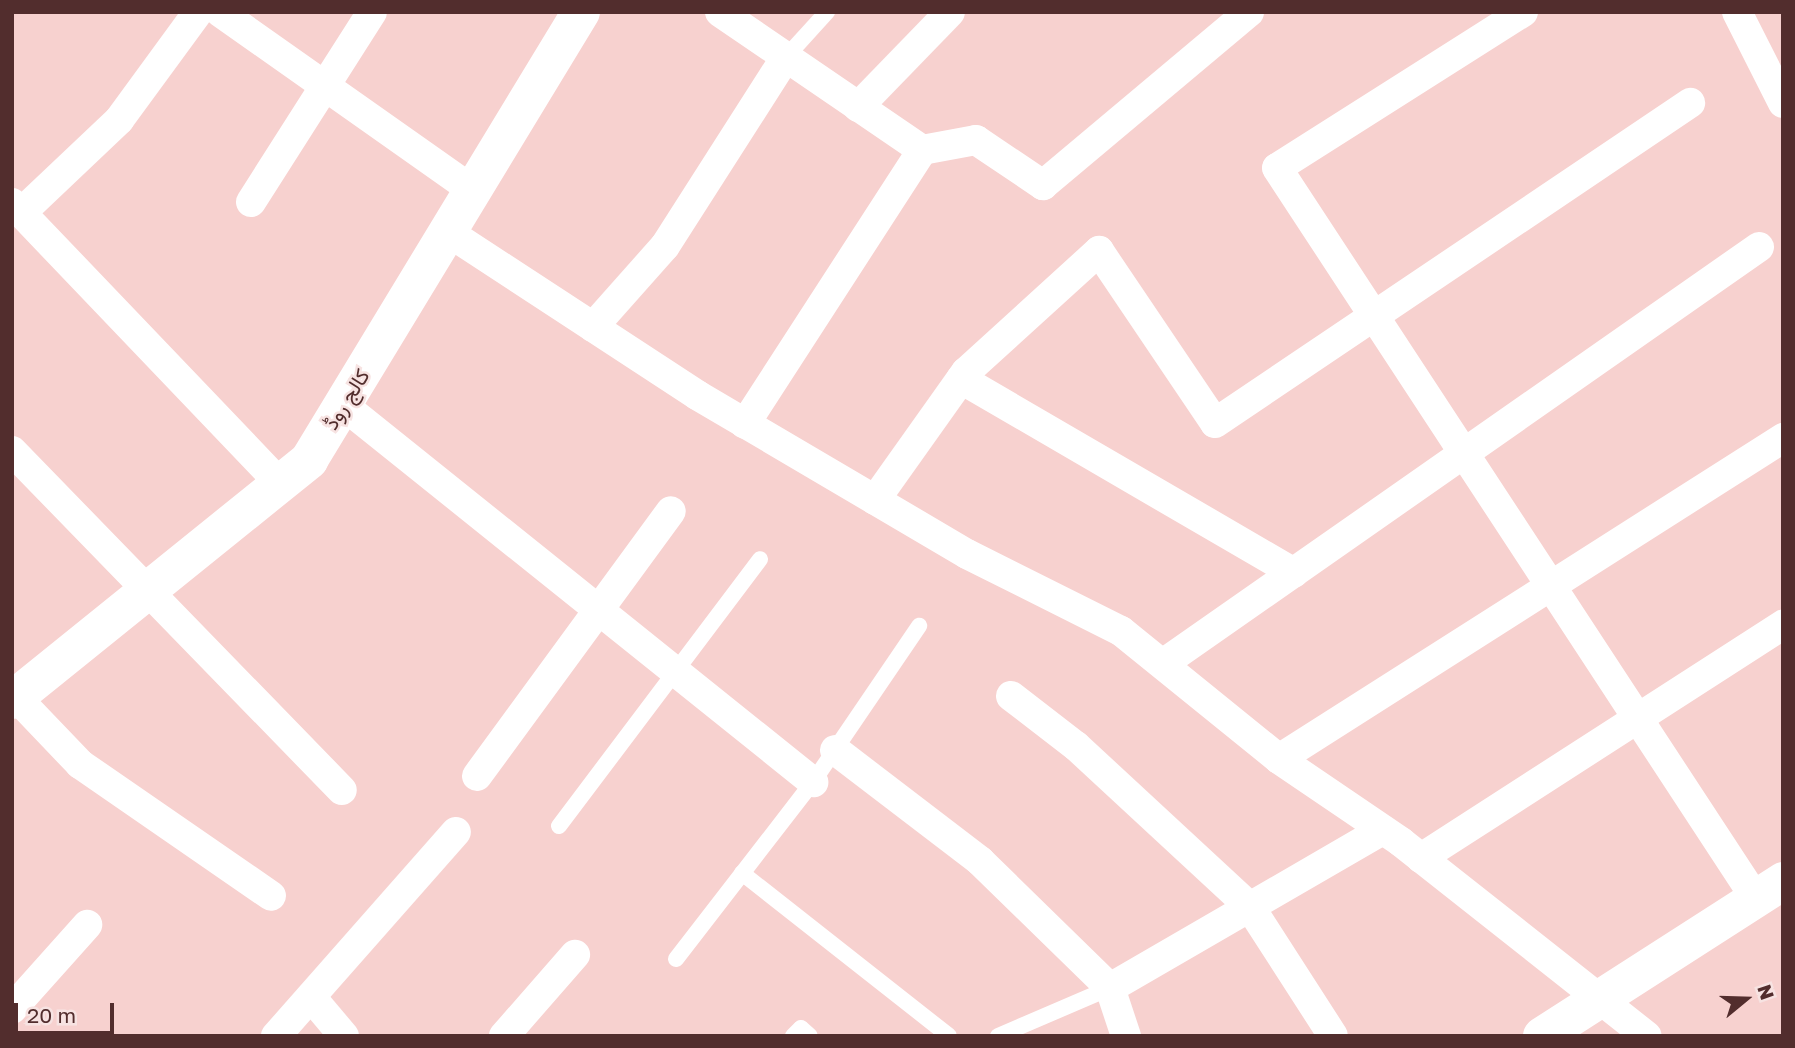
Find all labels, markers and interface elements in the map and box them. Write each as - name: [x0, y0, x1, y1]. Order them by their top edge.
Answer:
- street label: کالج روڈ: [318, 364, 374, 434]
- north arrow: [1711, 964, 1781, 1034]
- text: N: [1753, 981, 1780, 1003]
- scale bar: [18, 988, 117, 1032]
- text: 20 m: [27, 1002, 76, 1028]

